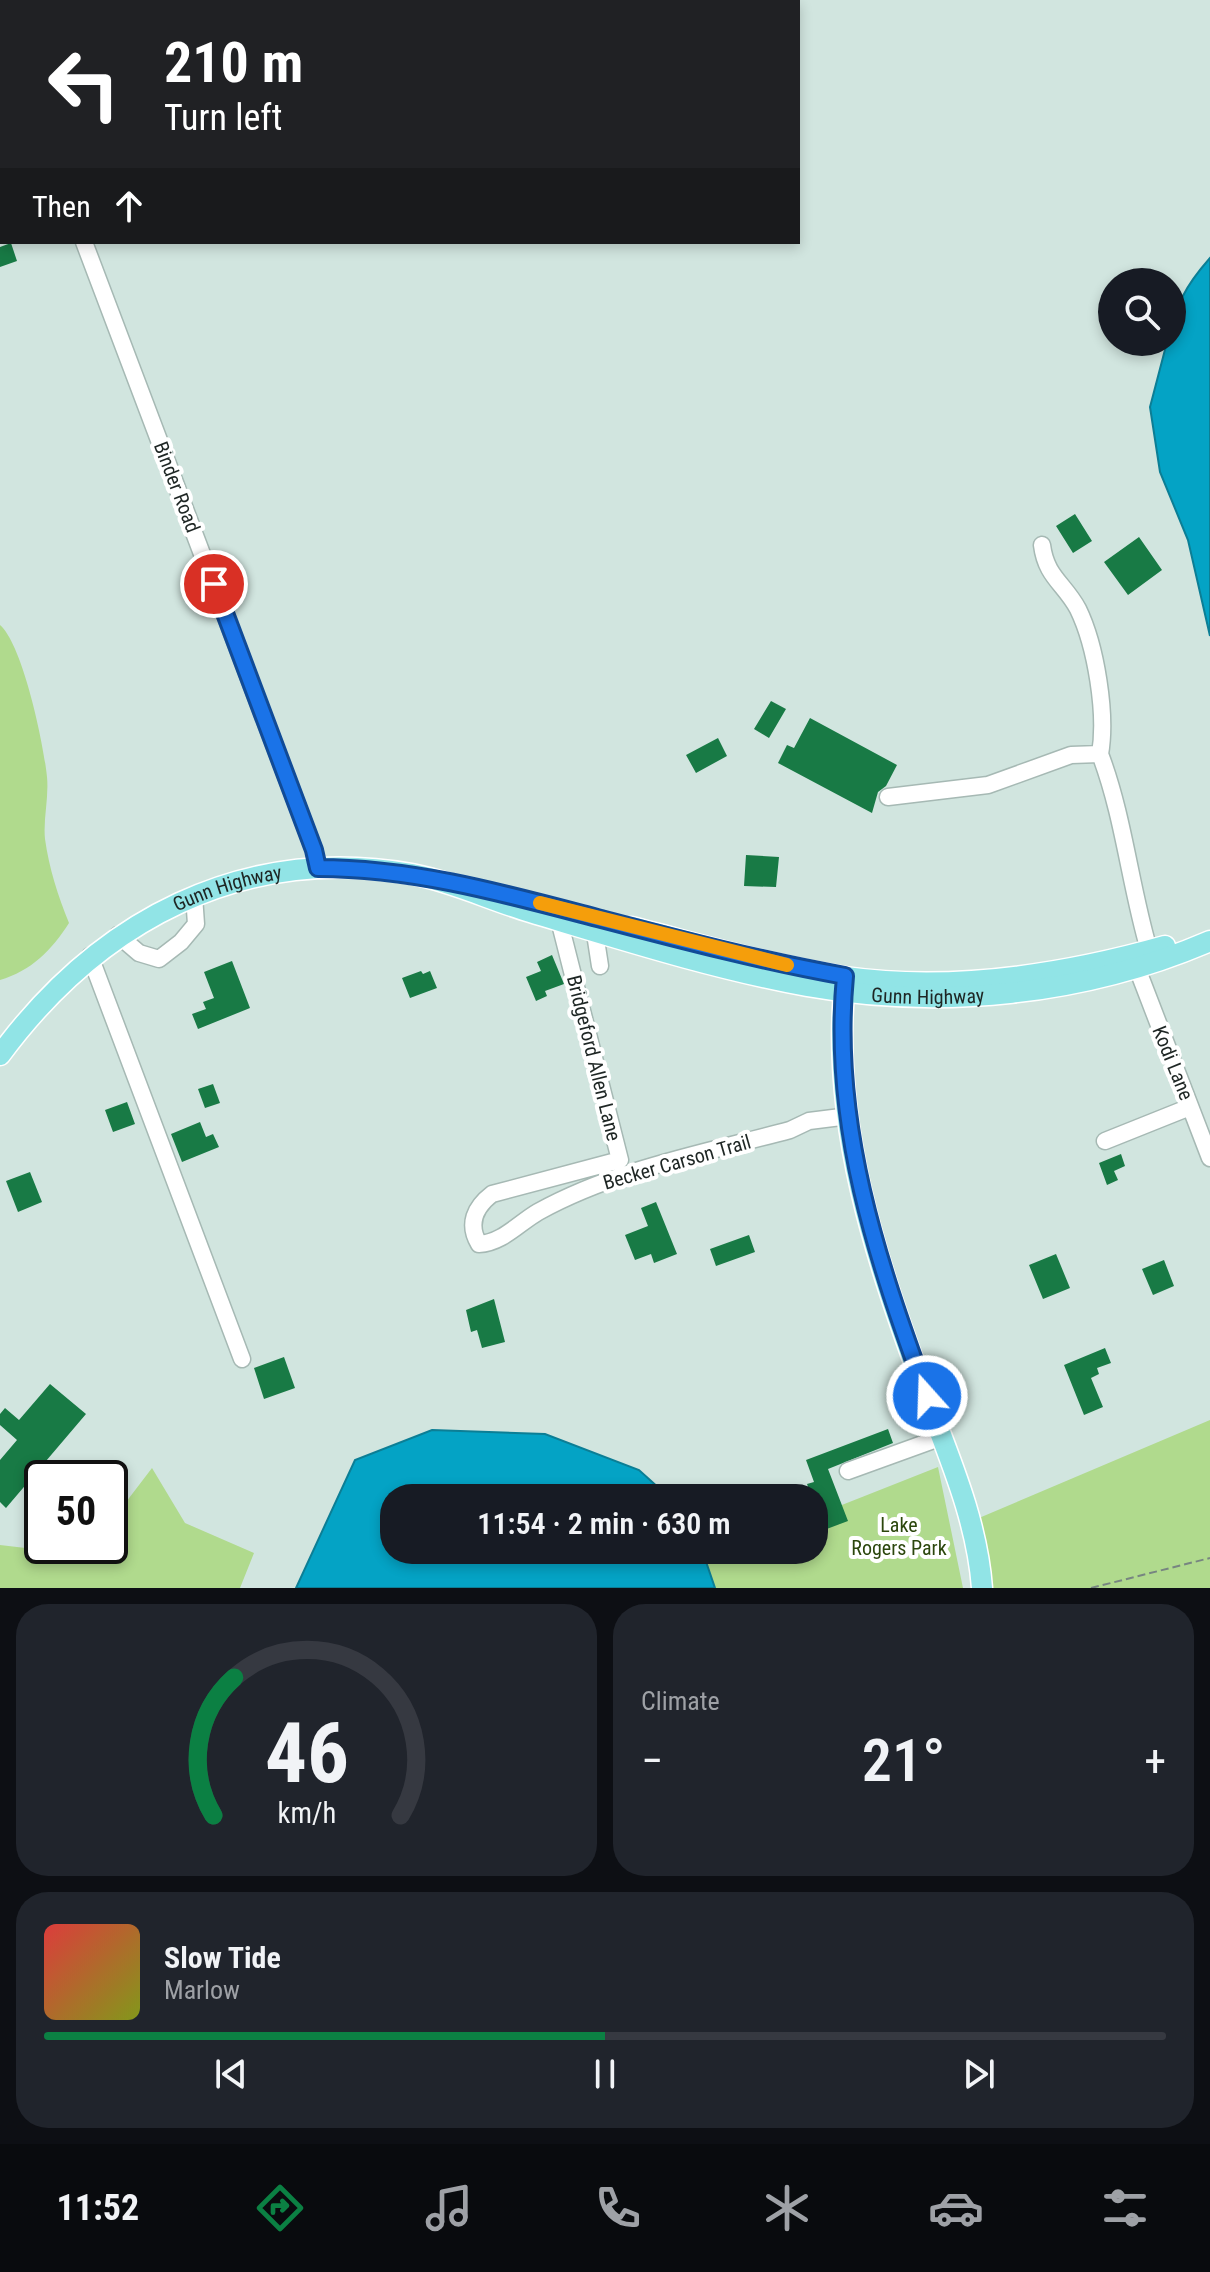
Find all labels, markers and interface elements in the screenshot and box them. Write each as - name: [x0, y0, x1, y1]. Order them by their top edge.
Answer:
- text: 210 m: [164, 30, 303, 96]
- icon: left: [32, 32, 136, 136]
- text: Turn left: [164, 97, 282, 139]
- icon: ahead: [107, 184, 151, 228]
- text: Then: [32, 189, 91, 224]
- map controls: [1098, 268, 1186, 356]
- button: search: [1098, 268, 1186, 356]
- street label: Binder Road: [149, 438, 205, 536]
- pin: [180, 550, 248, 618]
- icon: arrive: [192, 562, 236, 606]
- street label: Gunn Highway: [169, 860, 283, 916]
- street label: Bridgeford Allen Lane: [562, 973, 626, 1143]
- street label: Gunn Highway: [870, 983, 985, 1009]
- street label: Kodi Lane: [1147, 1022, 1199, 1104]
- street label: Becker Carson Trail: [600, 1129, 754, 1195]
- position arrow: [885, 1354, 969, 1438]
- speed limit sign: 50: [24, 1460, 128, 1564]
- text: 11:54 · 2 min · 630 m: [477, 1506, 731, 1541]
- park label: Lake Rogers Park: [851, 1513, 947, 1560]
- text: Climate: [641, 1686, 720, 1716]
- text: 46: [264, 1705, 349, 1802]
- text: 21°: [862, 1725, 945, 1796]
- text: −: [641, 1735, 663, 1787]
- text: +: [1144, 1735, 1166, 1787]
- text: km/h: [277, 1796, 336, 1830]
- text: Slow Tide: [164, 1940, 281, 1975]
- text: Marlow: [164, 1975, 240, 2005]
- icon: previous: [209, 2052, 253, 2096]
- icon: pause: [583, 2052, 627, 2096]
- icon: next: [957, 2052, 1001, 2096]
- icon: directions: [252, 2180, 308, 2236]
- icon: music: [421, 2180, 477, 2236]
- icon: phone: [590, 2180, 646, 2236]
- icon: climate: [759, 2180, 815, 2236]
- icon: car: [928, 2180, 984, 2236]
- icon: filters: [1097, 2180, 1153, 2236]
- text: 11:52: [57, 2187, 139, 2229]

